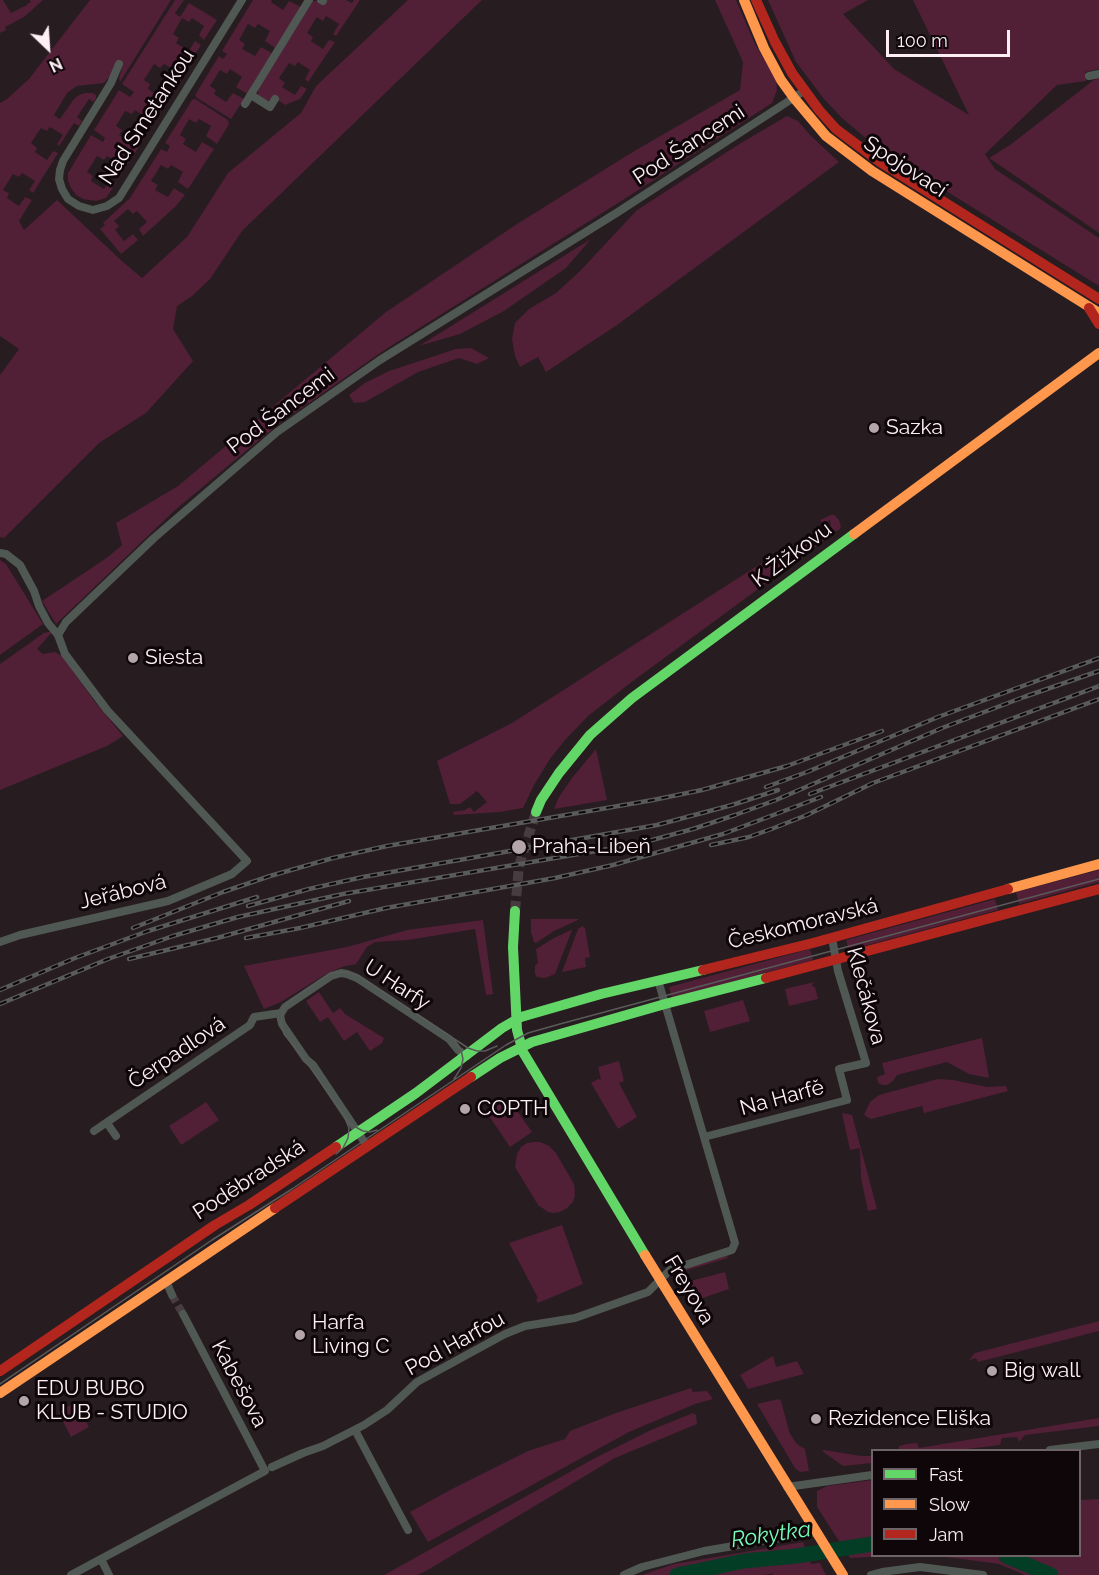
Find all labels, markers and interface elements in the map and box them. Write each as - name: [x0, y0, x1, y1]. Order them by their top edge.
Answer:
- north arrow: [18, 18, 78, 78]
- scale bar: [889, 18, 1014, 56]
- text: 100 m: [897, 30, 948, 51]
- street label: Nad Smetankou: [94, 45, 200, 189]
- text: N: [46, 54, 65, 76]
- street label: Pod Šancemi: [629, 100, 749, 190]
- street label: Spojovací: [859, 131, 951, 203]
- street label: Pod Šancemi: [222, 362, 340, 460]
- place label: Sazka: [886, 415, 943, 441]
- marker: Sazka: [867, 421, 881, 435]
- street label: K Žižkovu: [747, 517, 837, 593]
- place label: Siesta: [145, 645, 203, 671]
- marker: Siesta: [126, 651, 140, 665]
- place label: Praha-Libeň: [532, 834, 651, 860]
- marker: Praha-Libeň: [510, 838, 528, 856]
- street label: Jeřábová: [77, 869, 169, 915]
- street label: Českomoravská: [725, 893, 881, 955]
- street label: Klečákova: [841, 945, 891, 1047]
- street label: U Harfy: [359, 954, 435, 1016]
- street label: Čerpadlová: [124, 1011, 230, 1095]
- street label: Na Harfě: [737, 1075, 827, 1121]
- place label: COPTH: [477, 1096, 548, 1122]
- marker: COPTH: [458, 1102, 472, 1116]
- street label: Poděbradská: [188, 1135, 310, 1225]
- street label: Freyova: [659, 1251, 719, 1329]
- street label: Pod Harfou: [401, 1306, 509, 1382]
- place label: Harfa Living C: [312, 1310, 390, 1360]
- marker: Harfa Living C: [293, 1328, 307, 1342]
- street label: Kabešova: [206, 1336, 272, 1432]
- place label: Big wall: [1004, 1358, 1081, 1384]
- marker: Big wall: [985, 1364, 999, 1378]
- place label: EDU BUBO KLUB - STUDIO: [36, 1376, 188, 1426]
- marker: EDU BUBO KLUB - STUDIO: [17, 1394, 31, 1408]
- place label: Rezidence Eliška: [828, 1406, 991, 1432]
- marker: Rezidence Eliška: [809, 1412, 823, 1426]
- legend: [871, 1449, 1081, 1557]
- text: Fast: [929, 1464, 963, 1485]
- text: Slow: [929, 1494, 970, 1515]
- water label: Rokytka: [729, 1516, 813, 1554]
- text: Jam: [929, 1524, 964, 1545]

